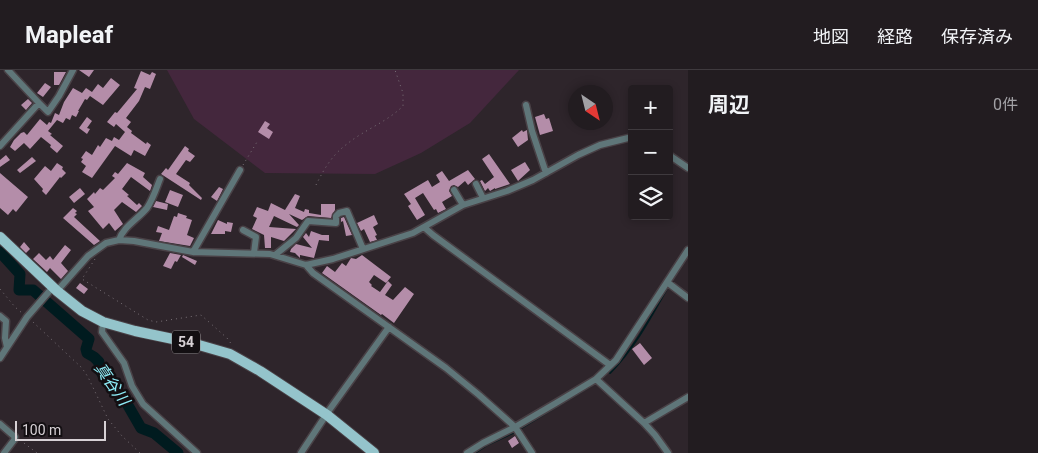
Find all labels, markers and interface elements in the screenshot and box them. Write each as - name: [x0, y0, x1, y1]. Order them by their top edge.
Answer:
- text: Mapleaf: [25, 21, 113, 49]
- text: 地図: [813, 26, 849, 47]
- text: 経路: [877, 26, 913, 47]
- text: 保存済み: [941, 26, 1013, 47]
- north arrow: [568, 85, 613, 130]
- map controls: [628, 85, 673, 220]
- button: +: [628, 85, 673, 130]
- text: 周辺: [708, 93, 750, 117]
- text: 0件: [993, 95, 1018, 114]
- button: −: [628, 130, 673, 175]
- button: layers: [628, 175, 673, 220]
- road number: 54: [172, 330, 200, 354]
- water label: 真谷川: [90, 359, 135, 411]
- scale bar: [15, 418, 106, 441]
- text: 100 m: [22, 422, 61, 438]

